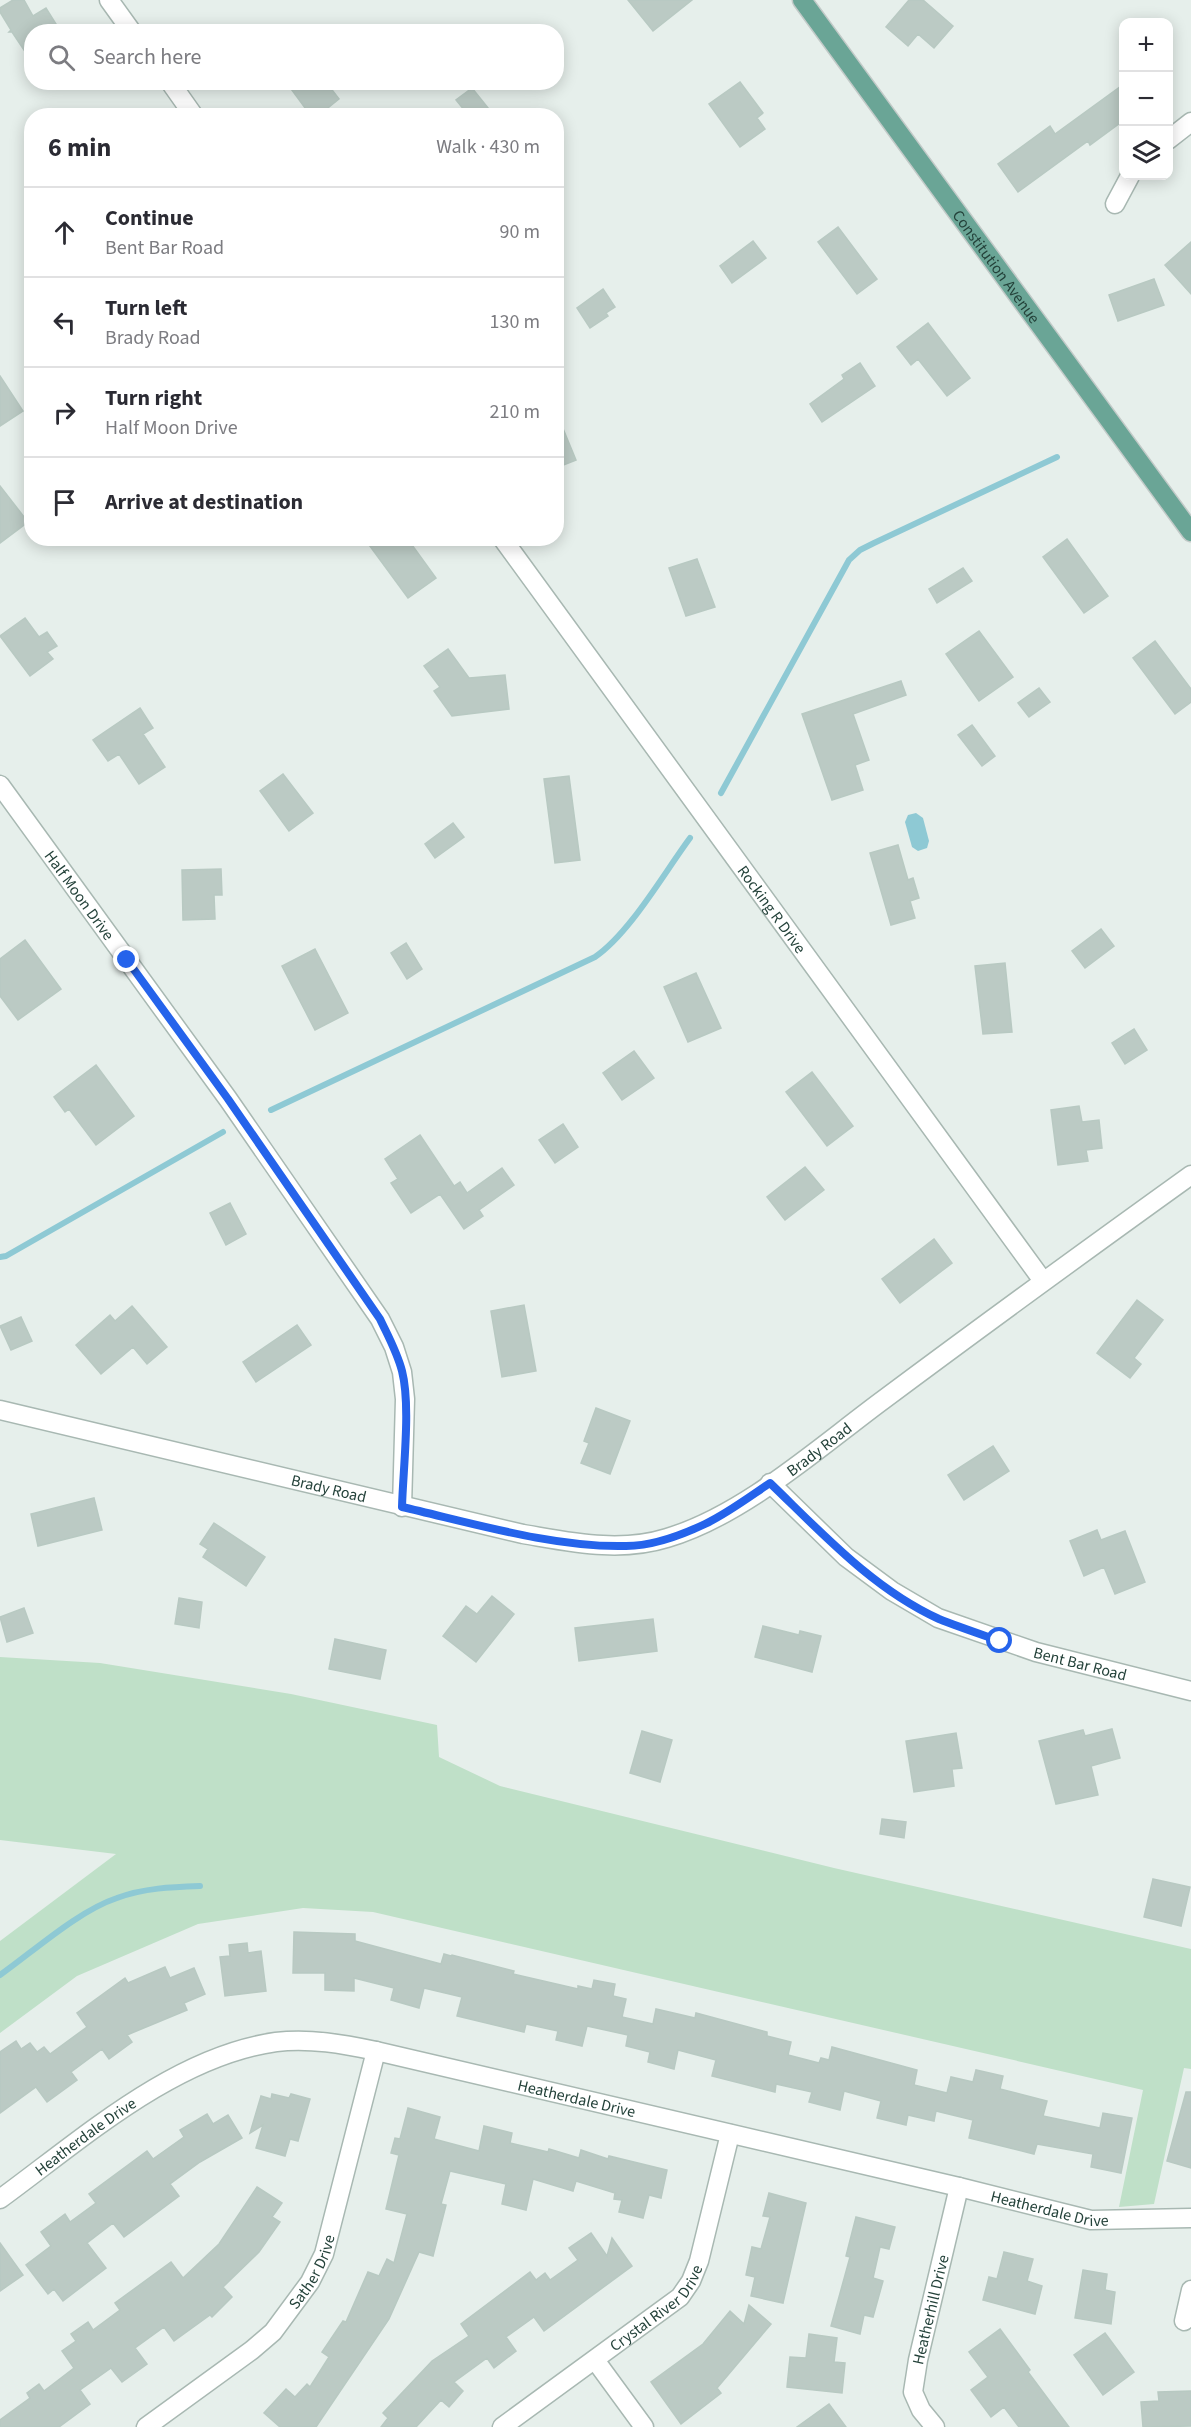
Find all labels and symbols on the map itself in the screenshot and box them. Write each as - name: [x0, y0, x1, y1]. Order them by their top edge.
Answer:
- street label: Constitution Avenue: [947, 206, 1045, 328]
- street label: Half Moon Drive: [39, 846, 119, 945]
- street label: Rocking R Drive: [732, 861, 811, 958]
- route end: [113, 946, 139, 972]
- street label: Brady Road: [782, 1418, 857, 1482]
- street label: Brady Road: [289, 1469, 368, 1508]
- route start: [986, 1627, 1012, 1653]
- street label: Bent Bar Road: [1031, 1642, 1129, 1686]
- street label: Heatherdale Drive: [515, 2074, 638, 2123]
- street label: Heatherdale Drive: [30, 2093, 141, 2181]
- street label: Heatherdale Drive: [988, 2185, 1109, 2232]
- street label: Sather Drive: [284, 2232, 341, 2314]
- street label: Heatherhill Drive: [907, 2252, 955, 2367]
- street label: Crystal River Drive: [605, 2262, 708, 2357]

